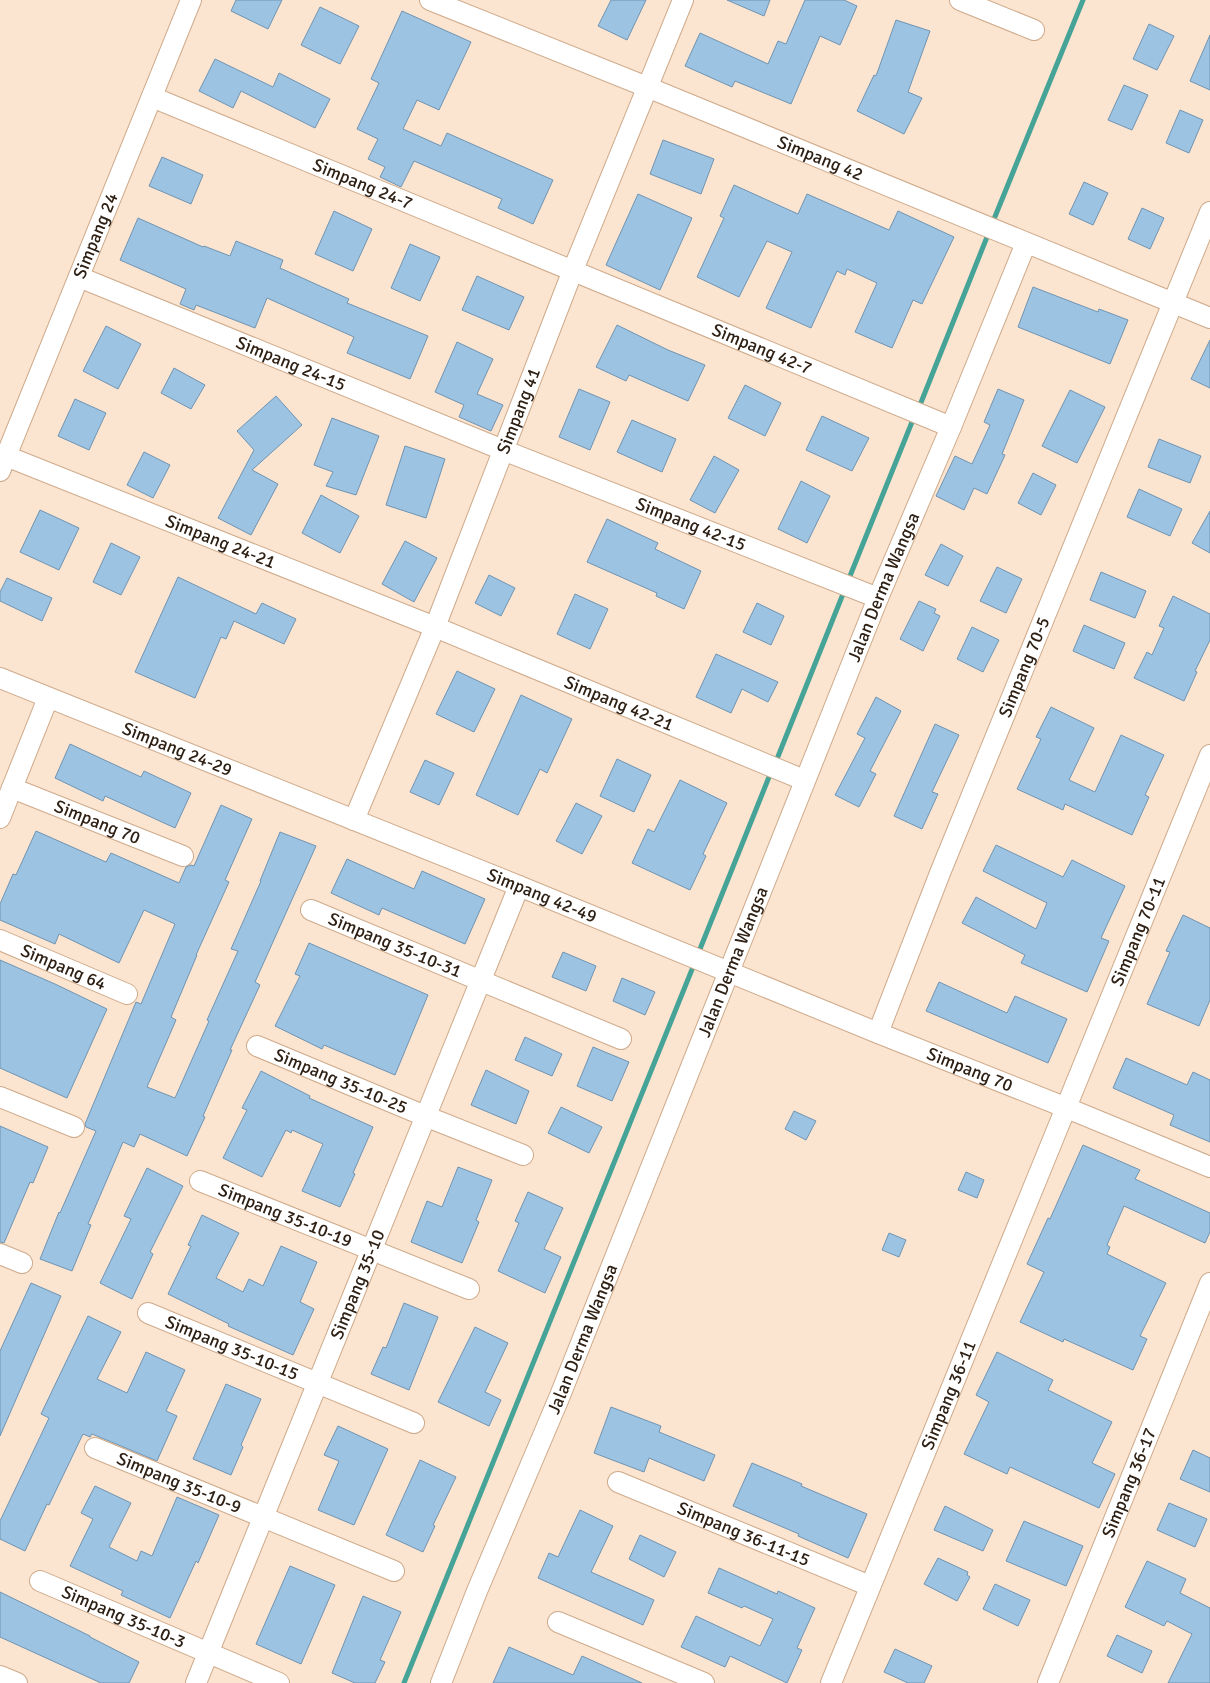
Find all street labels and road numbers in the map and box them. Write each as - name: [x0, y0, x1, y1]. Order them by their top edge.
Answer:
- street label: Simpang 42: [774, 131, 866, 185]
- street label: Simpang 24-7: [310, 154, 416, 214]
- street label: Simpang 24: [68, 189, 123, 282]
- street label: Simpang 42-7: [709, 319, 815, 379]
- street label: Simpang 24-15: [233, 331, 349, 396]
- street label: Simpang 41: [492, 365, 545, 457]
- street label: Simpang 42-15: [633, 493, 749, 556]
- street label: Jalan Derma Wangsa: [843, 509, 924, 665]
- street label: Simpang 24-21: [162, 510, 279, 573]
- street label: Simpang 70-5: [994, 614, 1054, 721]
- street label: Simpang 42-21: [561, 671, 677, 736]
- street label: Simpang 24-29: [119, 717, 235, 781]
- street label: Simpang 70: [51, 795, 144, 849]
- street label: Simpang 42-49: [484, 863, 600, 928]
- street label: Simpang 70-11: [1106, 873, 1170, 989]
- street label: Jalan Derma Wangsa: [693, 884, 773, 1040]
- street label: Simpang 35-10-31: [325, 907, 465, 982]
- street label: Simpang 64: [17, 939, 110, 995]
- street label: Simpang 35-10-25: [271, 1043, 411, 1119]
- street label: Simpang 70: [924, 1043, 1016, 1096]
- street label: Simpang 35-10-19: [215, 1179, 355, 1252]
- street label: Simpang 35-10: [325, 1226, 390, 1343]
- street label: Jalan Derma Wangsa: [542, 1261, 622, 1417]
- street label: Simpang 35-10-15: [162, 1310, 302, 1385]
- street label: Simpang 36-11: [916, 1337, 981, 1453]
- street label: Simpang 36-17: [1097, 1425, 1161, 1541]
- street label: Simpang 35-10-9: [114, 1447, 245, 1518]
- street label: Simpang 36-11-15: [674, 1497, 813, 1571]
- street label: Simpang 35-10-3: [58, 1581, 189, 1653]

